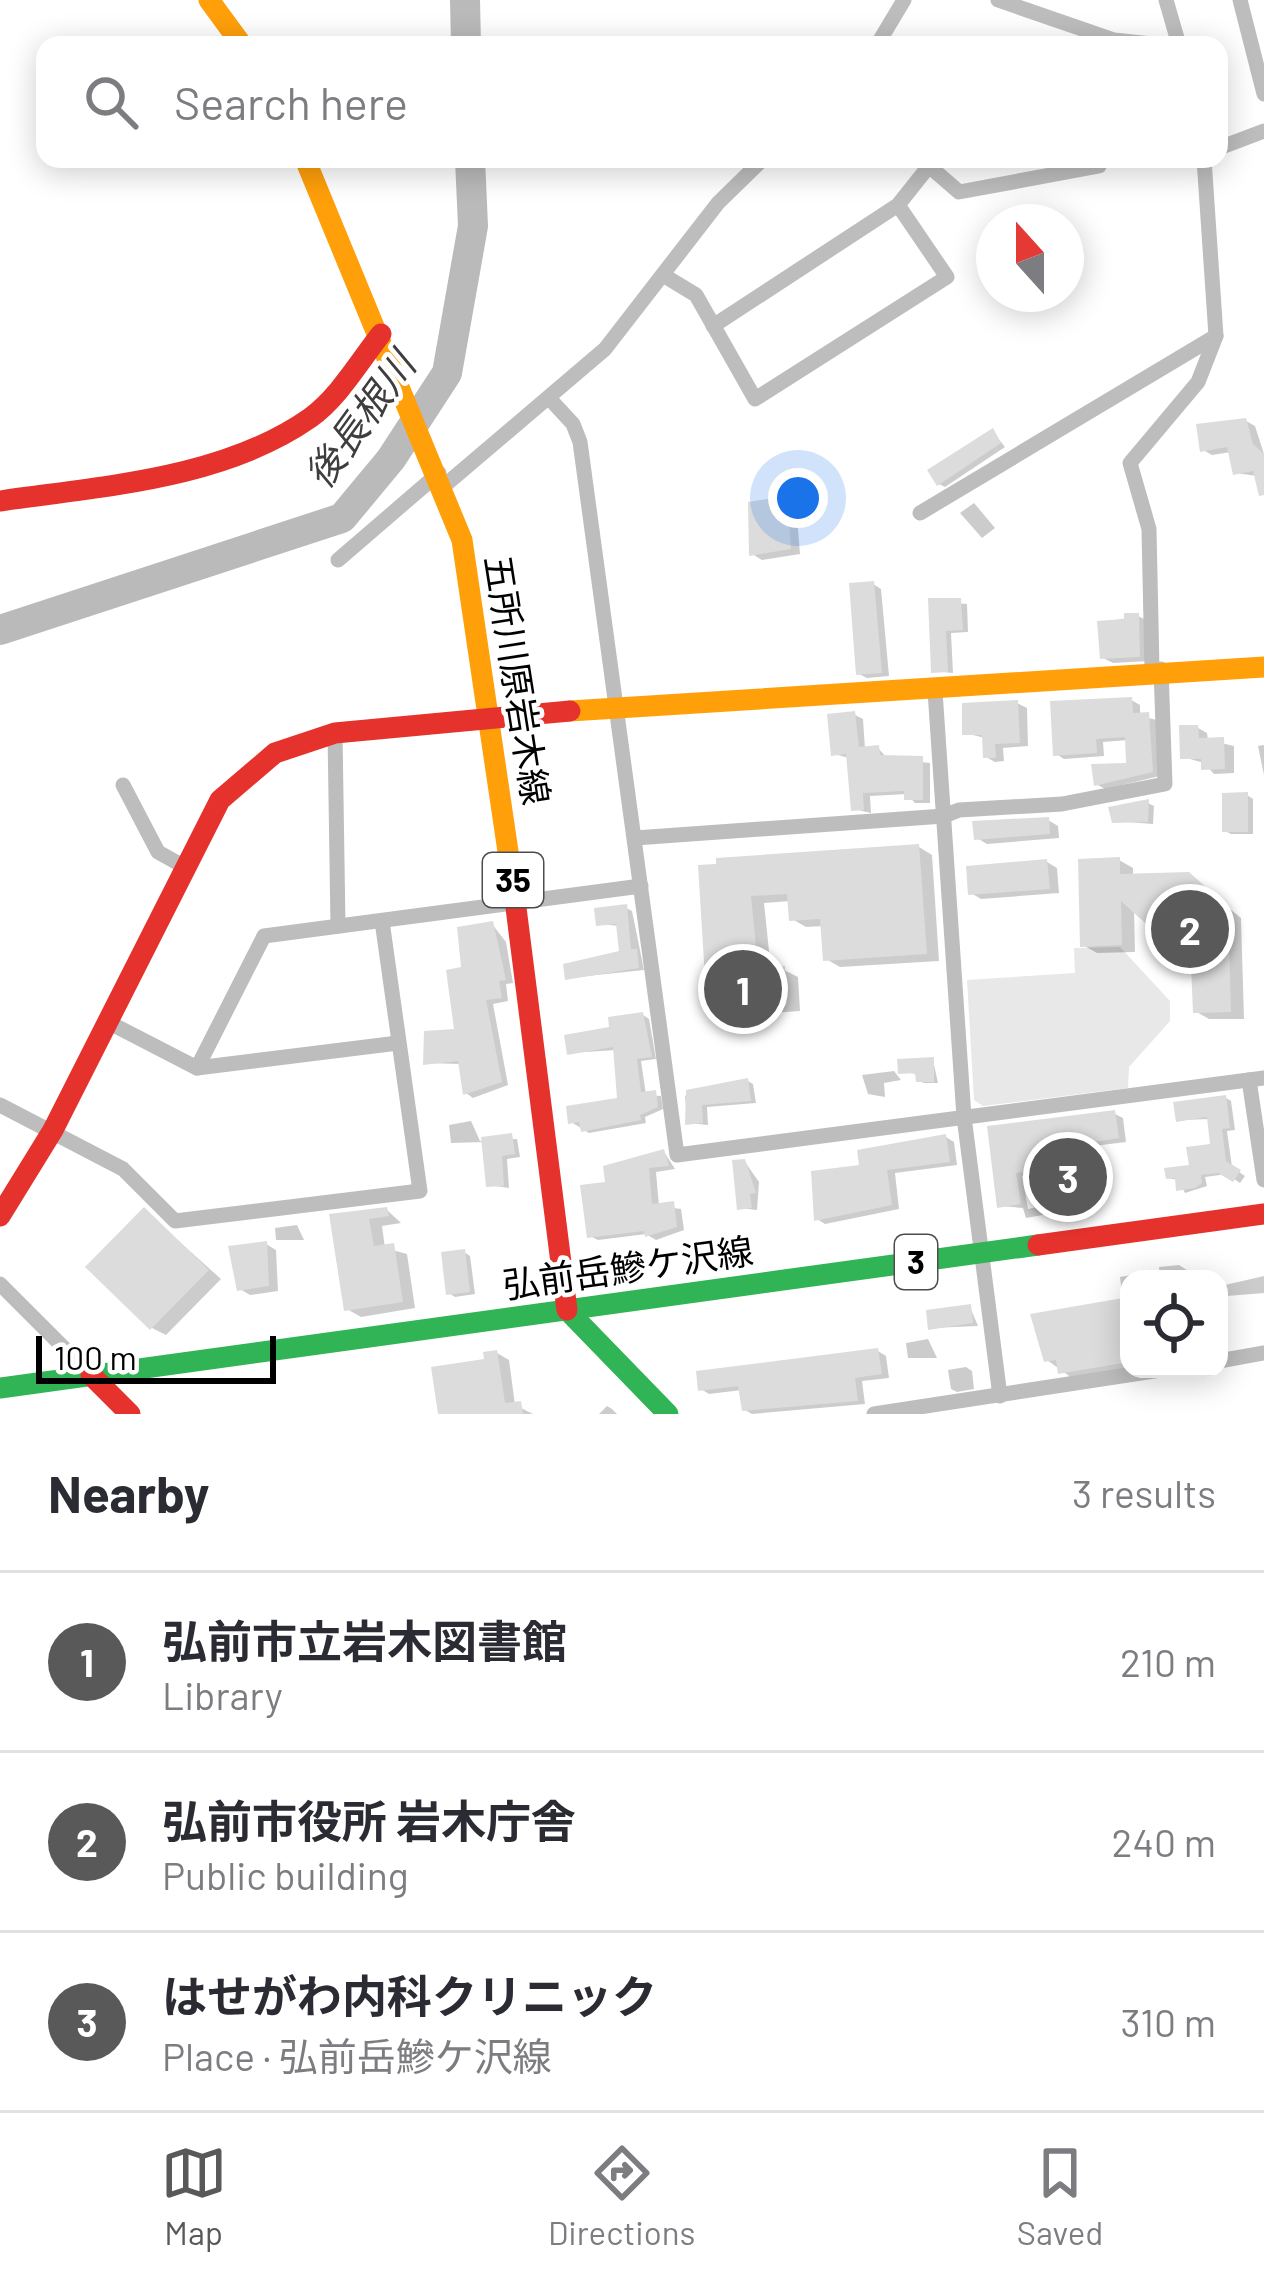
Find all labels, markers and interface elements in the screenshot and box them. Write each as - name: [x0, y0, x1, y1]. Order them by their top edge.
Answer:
- search box: [36, 36, 1228, 168]
- icon: search: [78, 69, 144, 135]
- text: Search here: [174, 75, 408, 129]
- north arrow: [976, 204, 1084, 312]
- water label: 後長根川: [294, 339, 426, 496]
- your location: [768, 468, 828, 528]
- street label: 五所川原岩木線: [478, 552, 559, 808]
- road number: 35: [483, 853, 543, 907]
- pin: 2: [1151, 884, 1229, 974]
- pin: 1: [704, 944, 782, 1034]
- pin: 3: [1029, 1132, 1107, 1222]
- street label: 弘前岳鰺ケ沢線: [500, 1228, 756, 1305]
- road number: 3: [895, 1235, 937, 1289]
- map controls: [1120, 1270, 1228, 1378]
- button: locate: [1120, 1270, 1228, 1378]
- scale bar: [36, 1330, 276, 1383]
- text: 100 m: [54, 1337, 137, 1377]
- text: Nearby: [48, 1462, 209, 1523]
- text: 3 results: [1072, 1469, 1216, 1516]
- text: 弘前市立岩木図書館: [162, 1613, 567, 1667]
- text: 1: [80, 1638, 94, 1685]
- text: 210 m: [1120, 1638, 1216, 1685]
- text: Library: [162, 1671, 283, 1718]
- text: 弘前市役所 岩木庁舎: [162, 1793, 576, 1847]
- text: 2: [76, 1818, 98, 1865]
- text: 240 m: [1112, 1818, 1216, 1865]
- text: Public building: [162, 1851, 409, 1898]
- text: はせがわ内科クリニック: [162, 1968, 657, 2022]
- text: 3: [76, 1998, 98, 2045]
- text: 310 m: [1120, 1998, 1216, 2045]
- text: Place · 弘前岳鰺ケ沢線: [162, 2032, 552, 2079]
- tab: Map: [161, 2140, 227, 2252]
- tab: Directions: [548, 2140, 695, 2252]
- tab: Saved: [1017, 2140, 1103, 2252]

